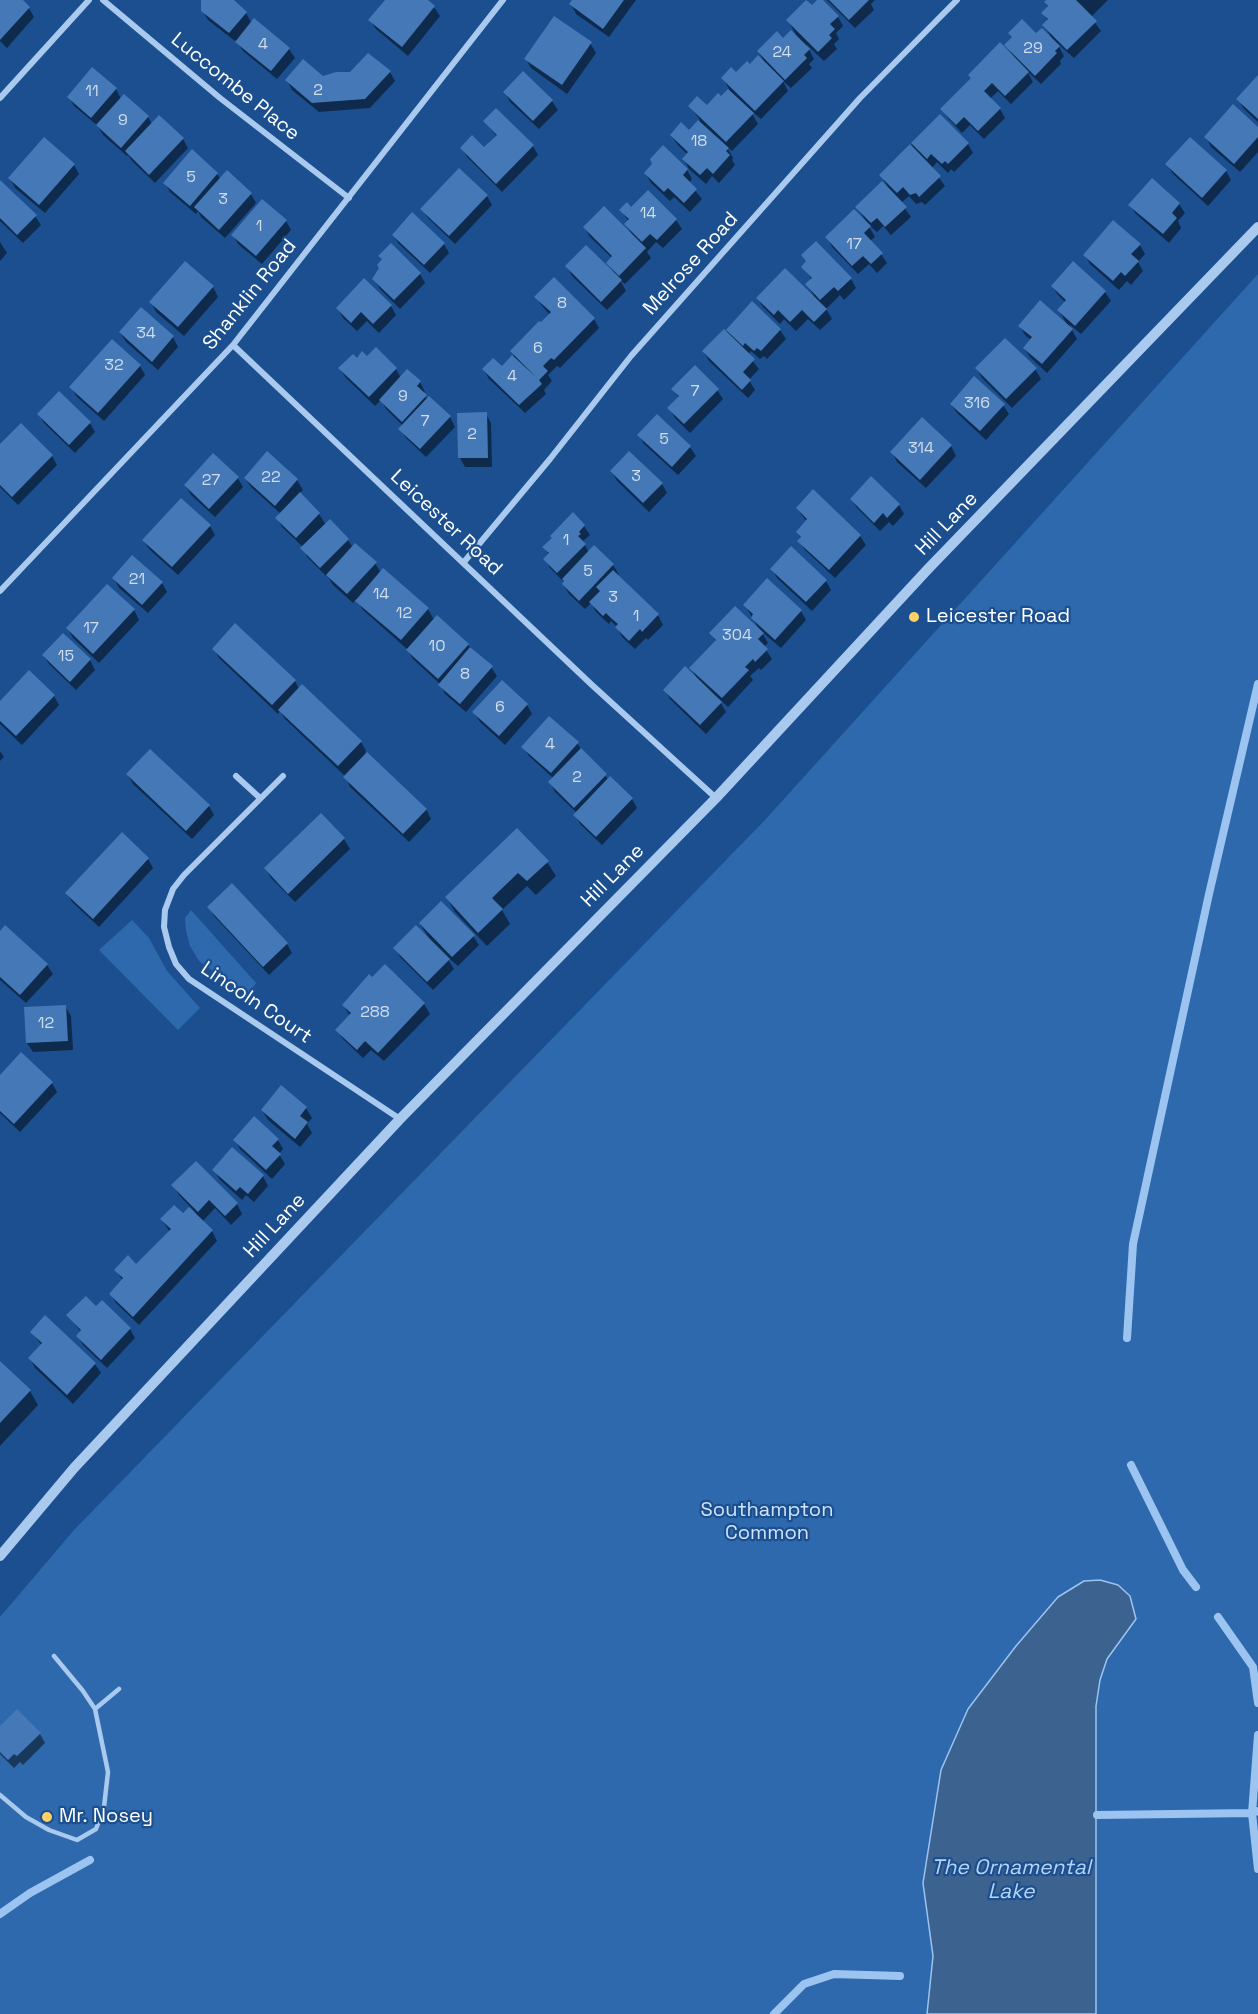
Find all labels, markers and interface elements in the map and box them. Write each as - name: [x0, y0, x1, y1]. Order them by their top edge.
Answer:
- street label: Luccombe Place: [166, 28, 304, 146]
- house number: 4: [258, 35, 268, 55]
- house number: 29: [1023, 39, 1043, 59]
- house number: 24: [772, 43, 792, 63]
- house number: 2: [313, 81, 323, 101]
- house number: 11: [85, 82, 99, 102]
- house number: 9: [118, 111, 128, 131]
- house number: 18: [691, 132, 707, 152]
- house number: 5: [186, 168, 196, 188]
- house number: 3: [218, 190, 228, 210]
- house number: 14: [640, 204, 656, 224]
- street label: Melrose Road: [639, 208, 743, 320]
- house number: 1: [256, 217, 262, 237]
- street label: Shanklin Road: [198, 235, 302, 355]
- house number: 17: [846, 235, 862, 255]
- house number: 8: [557, 294, 567, 314]
- house number: 34: [136, 324, 156, 344]
- house number: 6: [533, 339, 543, 359]
- house number: 32: [104, 356, 124, 376]
- house number: 4: [507, 367, 517, 387]
- house number: 7: [690, 382, 700, 402]
- house number: 9: [398, 387, 408, 407]
- house number: 316: [964, 394, 990, 414]
- house number: 7: [420, 412, 430, 432]
- house number: 2: [467, 425, 477, 445]
- house number: 5: [659, 430, 669, 450]
- house number: 314: [908, 439, 934, 459]
- street label: Leicester Road: [385, 465, 507, 581]
- house number: 3: [631, 467, 641, 487]
- house number: 22: [261, 468, 281, 488]
- house number: 27: [202, 471, 220, 491]
- street label: Hill Lane: [911, 487, 983, 561]
- house number: 1: [563, 531, 569, 551]
- house number: 5: [583, 562, 593, 582]
- house number: 21: [129, 570, 145, 590]
- house number: 14: [373, 585, 389, 605]
- house number: 3: [608, 588, 618, 608]
- house number: 12: [396, 604, 412, 624]
- place label: Leicester Road: [926, 605, 1070, 629]
- house number: 1: [633, 607, 639, 627]
- marker: Leicester Road: [907, 610, 921, 624]
- house number: 17: [83, 619, 99, 639]
- house number: 304: [722, 626, 752, 646]
- house number: 10: [429, 637, 445, 657]
- house number: 15: [58, 647, 74, 667]
- house number: 8: [460, 665, 470, 685]
- house number: 6: [495, 698, 505, 718]
- house number: 4: [545, 735, 555, 755]
- house number: 2: [572, 768, 582, 788]
- street label: Hill Lane: [576, 839, 650, 913]
- street label: Lincoln Court: [196, 957, 316, 1049]
- house number: 288: [360, 1003, 390, 1023]
- house number: 12: [38, 1014, 54, 1034]
- street label: Hill Lane: [239, 1189, 311, 1263]
- park label: Southampton Common: [701, 1499, 833, 1546]
- place label: Mr. Nosey: [59, 1805, 153, 1829]
- marker: Mr. Nosey: [40, 1810, 54, 1824]
- water label: The Ornamental Lake: [931, 1855, 1091, 1905]

